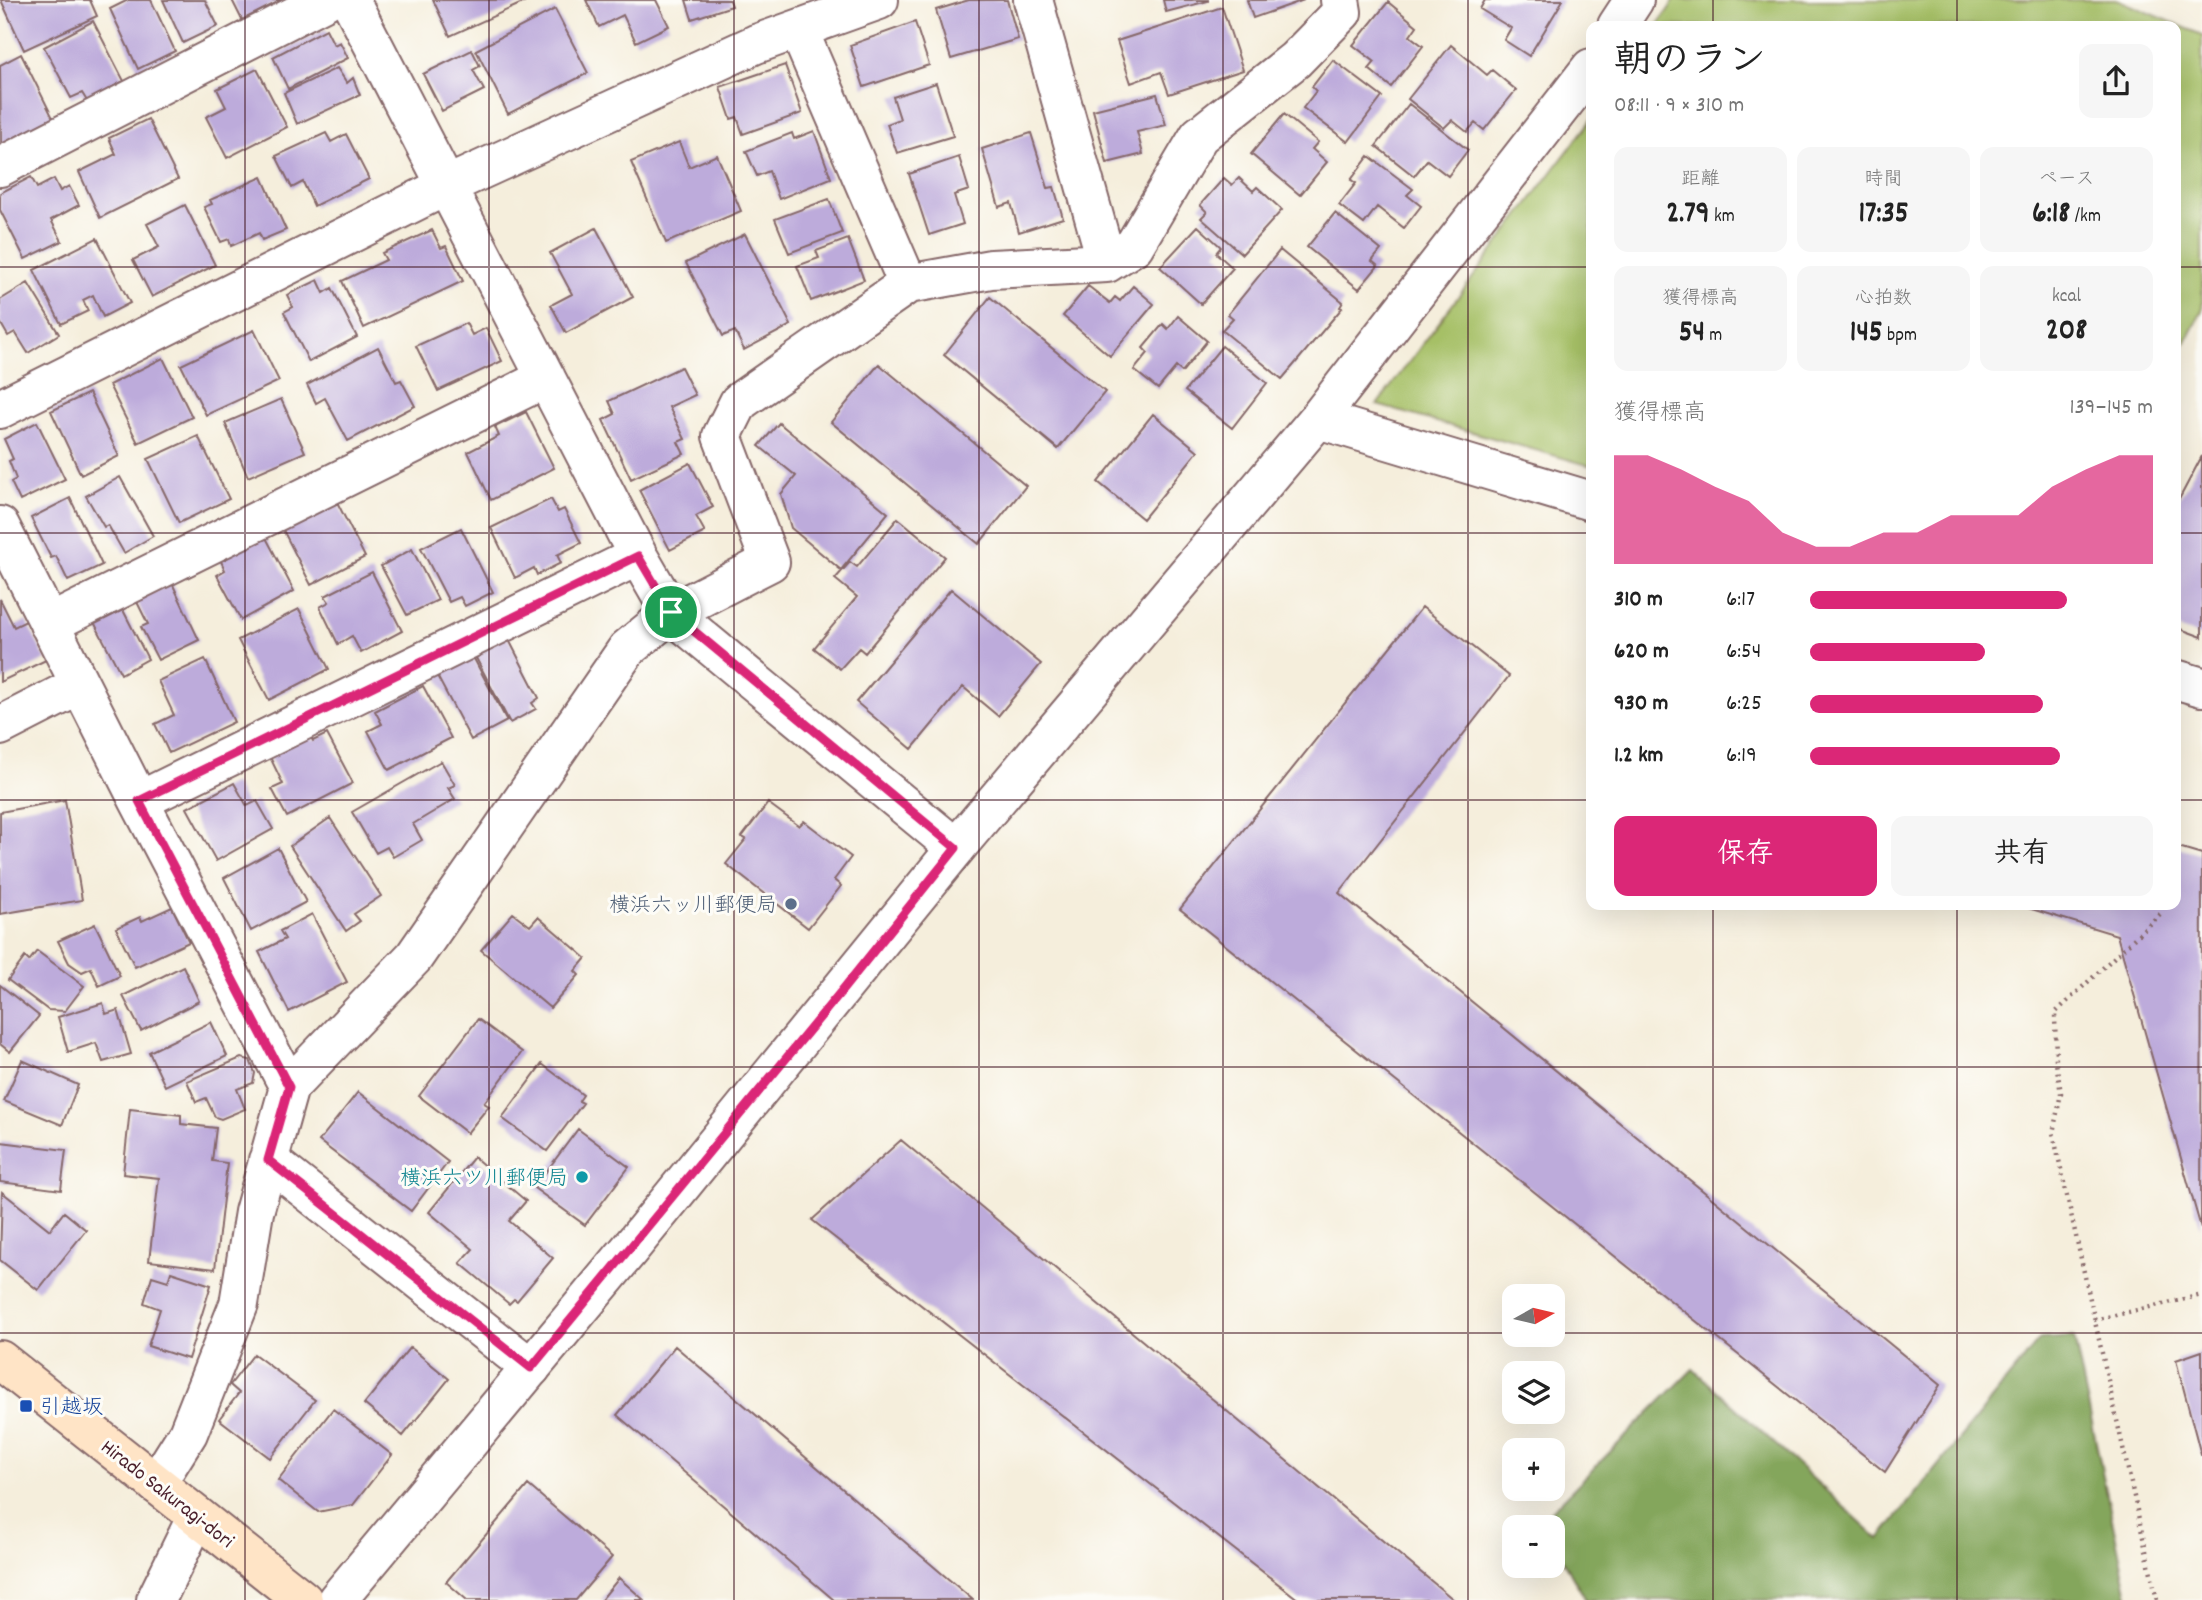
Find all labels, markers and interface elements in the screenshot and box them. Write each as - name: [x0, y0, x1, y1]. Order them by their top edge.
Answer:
- text: 朝のラン: [1614, 36, 1766, 91]
- button: share: [2079, 44, 2153, 118]
- text: 08:11 · 9 × 310 m: [1614, 90, 1744, 123]
- text: 距離: [1681, 167, 1720, 194]
- text: 時間: [1864, 167, 1903, 194]
- text: ペース: [2039, 167, 2094, 194]
- text: 2.79: [1666, 194, 1710, 237]
- text: 17:35: [1858, 194, 1909, 237]
- text: 6:18: [2032, 194, 2070, 237]
- text: km: [1710, 204, 1735, 231]
- text: /km: [2070, 204, 2101, 231]
- text: kcal: [2052, 284, 2081, 311]
- text: 獲得標高: [1662, 286, 1739, 313]
- text: 心拍数: [1855, 286, 1912, 313]
- text: 208: [2046, 311, 2087, 354]
- text: 54: [1679, 313, 1705, 356]
- text: 145: [1850, 313, 1883, 356]
- text: m: [1705, 323, 1722, 350]
- text: bpm: [1883, 323, 1917, 350]
- text: 139–145 m: [2070, 392, 2153, 425]
- text: 獲得標高: [1614, 398, 1706, 431]
- pin: [641, 582, 701, 642]
- text: 310 m: [1614, 584, 1663, 617]
- text: 6:17: [1726, 584, 1755, 617]
- icon: arrive: [652, 593, 690, 631]
- text: 620 m: [1614, 636, 1669, 669]
- text: 6:54: [1726, 636, 1761, 669]
- text: 930 m: [1614, 688, 1668, 721]
- text: 6:25: [1726, 688, 1762, 721]
- text: 1.2 km: [1614, 740, 1663, 773]
- text: 6:19: [1726, 740, 1757, 773]
- button: 保存: [1614, 816, 1877, 896]
- button: 共有: [1891, 816, 2153, 896]
- place label: 横浜六ッ川郵便局: [609, 892, 777, 922]
- marker: 横浜六ッ川郵便局: [783, 896, 799, 912]
- place label: 横浜六ツ川郵便局: [400, 1165, 568, 1195]
- marker: 横浜六ツ川郵便局: [574, 1169, 590, 1185]
- north arrow: [1502, 1284, 1564, 1348]
- map controls: [1502, 1284, 1565, 1578]
- button: layers: [1502, 1361, 1565, 1424]
- place label: 引越坂: [40, 1394, 103, 1424]
- marker: 引越坂: [18, 1398, 34, 1414]
- street label: Hirado Sakuragi-dori: [93, 1434, 239, 1557]
- button: +: [1502, 1438, 1565, 1501]
- button: −: [1502, 1515, 1565, 1578]

